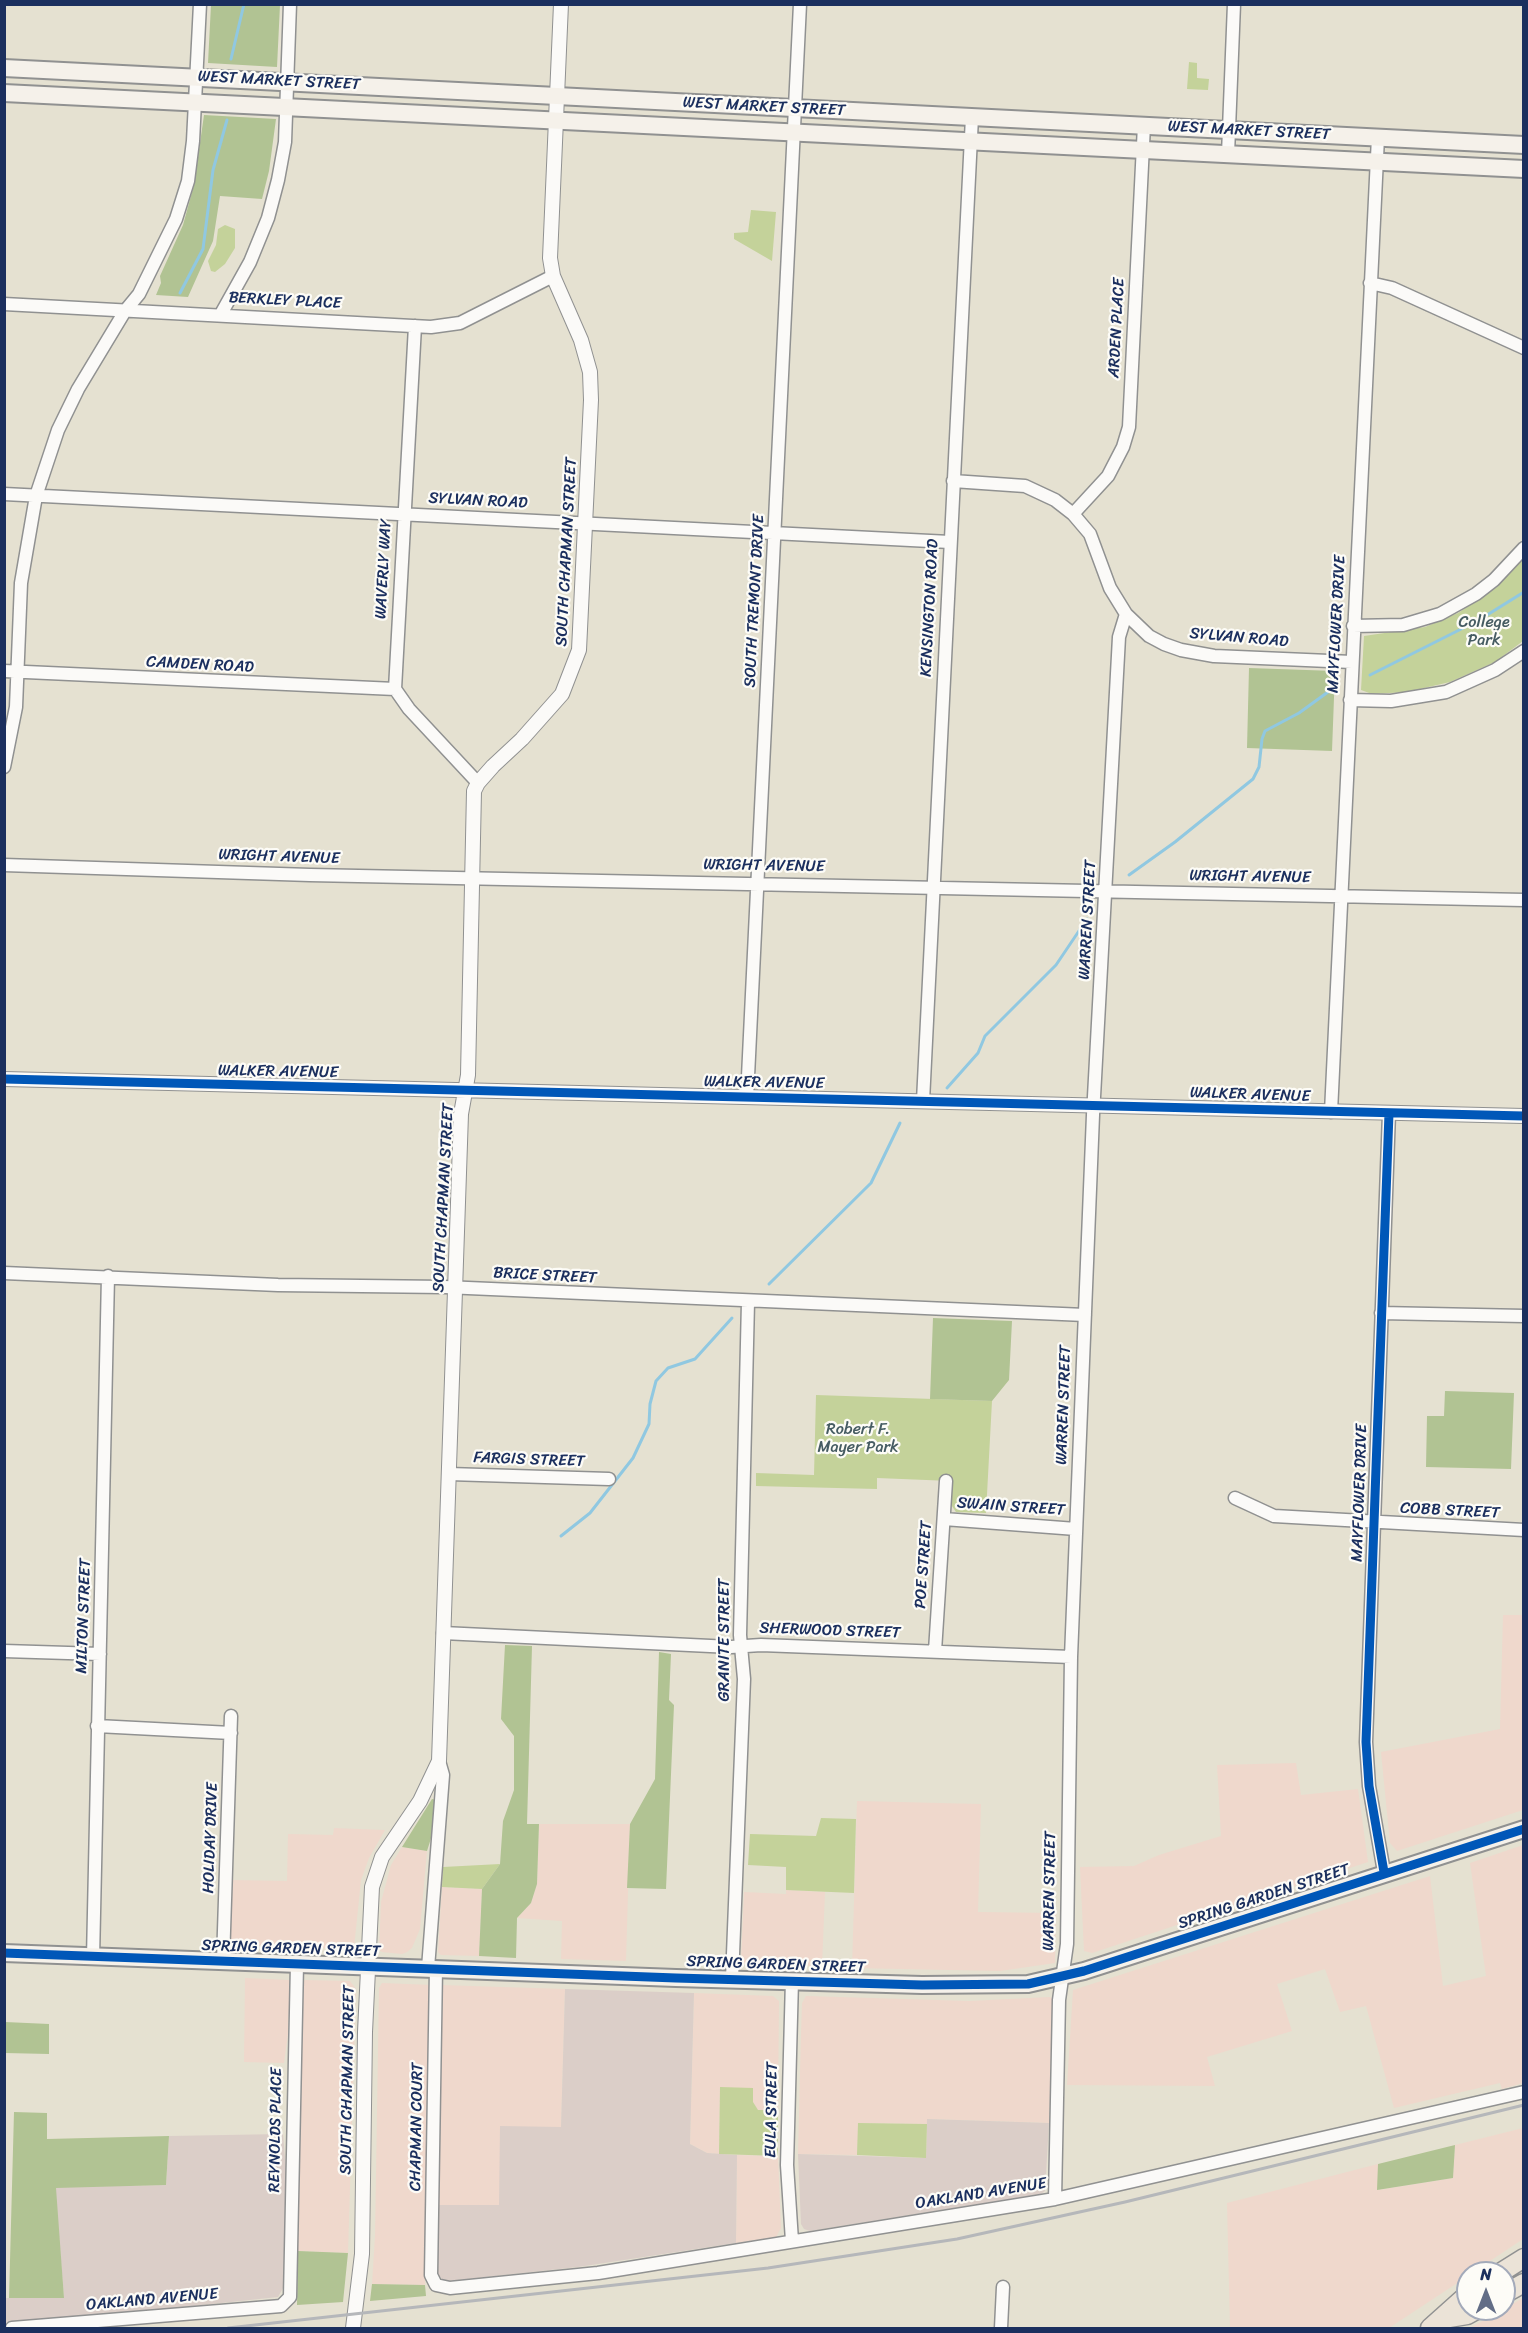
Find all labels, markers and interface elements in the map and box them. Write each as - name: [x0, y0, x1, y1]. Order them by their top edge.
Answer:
- street label: WEST MARKET STREET: [197, 67, 361, 95]
- street label: WEST MARKET STREET: [682, 93, 846, 121]
- street label: WEST MARKET STREET: [1167, 117, 1331, 145]
- street label: ARDEN PLACE: [1105, 278, 1129, 378]
- street label: BERKLEY PLACE: [228, 288, 342, 314]
- street label: SOUTH CHAPMAN STREET: [552, 457, 582, 647]
- street label: SYLVAN ROAD: [428, 489, 528, 513]
- street label: SOUTH TREMONT DRIVE: [741, 514, 769, 688]
- street label: WAVERLY WAY: [372, 518, 396, 620]
- street label: KENSINGTON ROAD: [917, 539, 943, 677]
- street label: MAYFLOWER DRIVE: [1324, 555, 1350, 693]
- park label: College Park: [1458, 613, 1510, 651]
- street label: SYLVAN ROAD: [1189, 624, 1289, 652]
- street label: CAMDEN ROAD: [146, 653, 254, 677]
- street label: WRIGHT AVENUE: [218, 845, 340, 869]
- street label: WRIGHT AVENUE: [703, 855, 825, 877]
- street label: WARREN STREET: [1075, 860, 1101, 980]
- street label: WRIGHT AVENUE: [1189, 866, 1311, 888]
- street label: WALKER AVENUE: [218, 1061, 338, 1083]
- street label: WALKER AVENUE: [704, 1072, 824, 1094]
- street label: WALKER AVENUE: [1189, 1083, 1311, 1107]
- street label: SOUTH CHAPMAN STREET: [429, 1103, 459, 1293]
- street label: BRICE STREET: [493, 1264, 597, 1288]
- street label: WARREN STREET: [1052, 1345, 1076, 1465]
- park label: Robert F. Mayer Park: [817, 1420, 899, 1458]
- street label: MAYFLOWER DRIVE: [1348, 1424, 1372, 1562]
- street label: FARGIS STREET: [473, 1448, 585, 1472]
- street label: SWAIN STREET: [956, 1494, 1066, 1520]
- street label: COBB STREET: [1400, 1499, 1500, 1523]
- street label: POE STREET: [911, 1521, 937, 1609]
- street label: MILTON STREET: [72, 1558, 96, 1674]
- street label: GRANITE STREET: [715, 1578, 735, 1702]
- street label: SHERWOOD STREET: [759, 1619, 901, 1643]
- street label: HOLIDAY DRIVE: [199, 1782, 223, 1894]
- street label: WARREN STREET: [1039, 1831, 1061, 1951]
- street label: SPRING GARDEN STREET: [1176, 1860, 1352, 1934]
- street label: SPRING GARDEN STREET: [201, 1936, 381, 1962]
- street label: SPRING GARDEN STREET: [686, 1952, 866, 1978]
- street label: SOUTH CHAPMAN STREET: [337, 1985, 359, 2175]
- street label: EULA STREET: [762, 2062, 782, 2158]
- street label: CHAPMAN COURT: [406, 2063, 428, 2191]
- street label: REYNOLDS PLACE: [265, 2067, 287, 2193]
- street label: OAKLAND AVENUE: [914, 2174, 1048, 2214]
- text: N: [1480, 2260, 1492, 2289]
- north arrow: [1456, 2261, 1516, 2321]
- street label: OAKLAND AVENUE: [85, 2285, 219, 2315]

